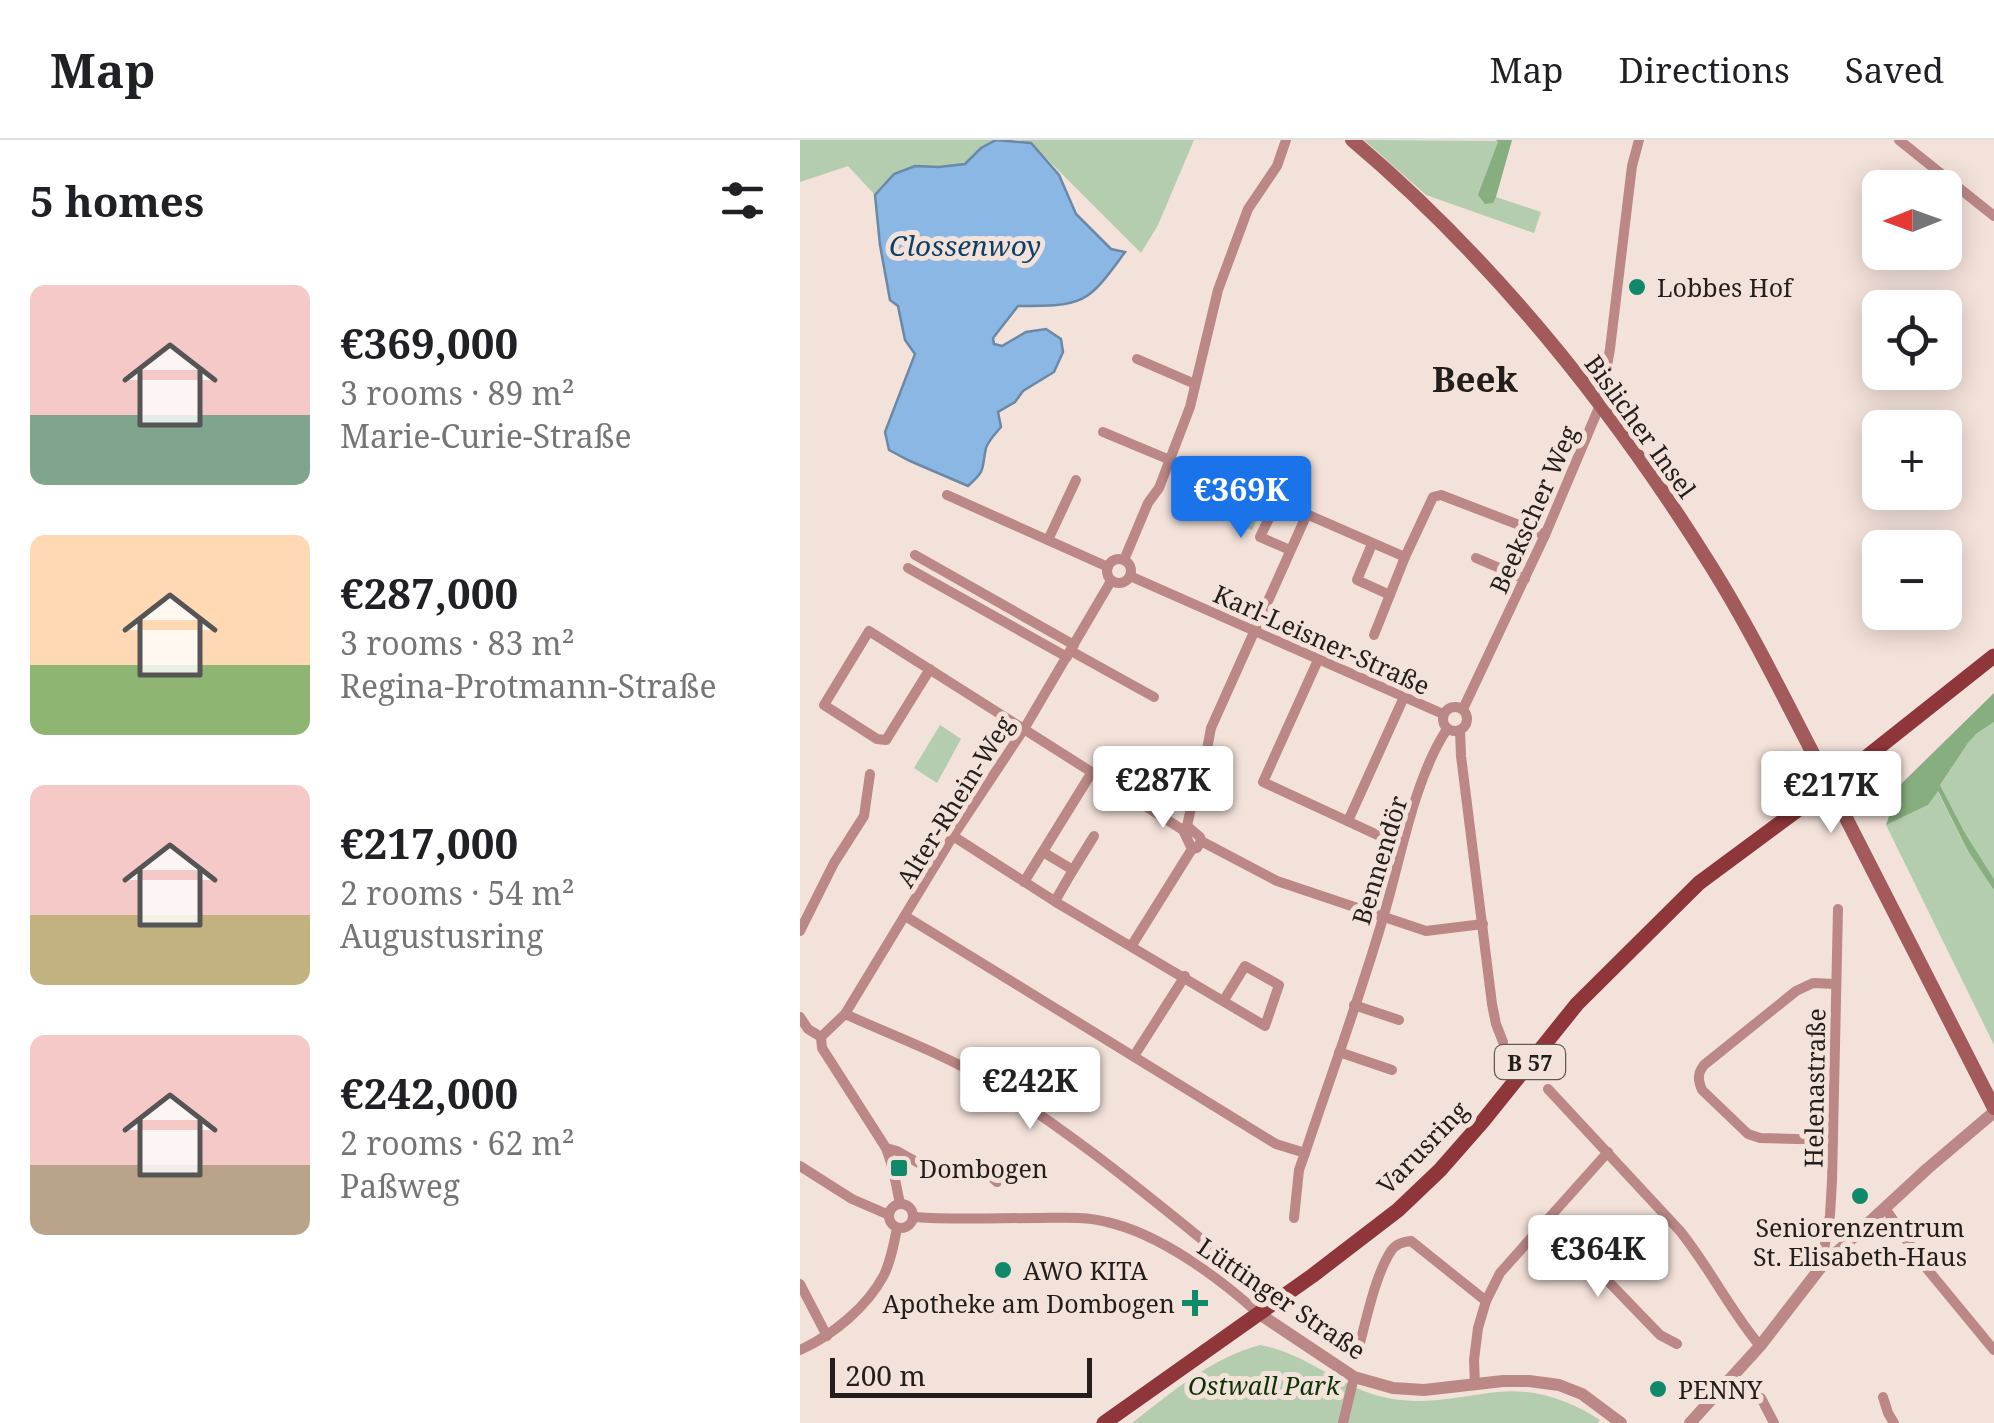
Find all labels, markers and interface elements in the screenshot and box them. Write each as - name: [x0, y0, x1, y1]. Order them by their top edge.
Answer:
- text: Map: [50, 37, 155, 102]
- text: Map: [1490, 46, 1564, 93]
- text: Directions: [1619, 46, 1790, 93]
- text: Saved: [1845, 46, 1944, 93]
- north arrow: [1862, 170, 1962, 270]
- map controls: [1862, 170, 1962, 630]
- text: 5 homes: [30, 172, 204, 229]
- icon: filters: [715, 173, 770, 228]
- water label: Clossenwoy: [889, 226, 1041, 264]
- place label: Lobbes Hof: [1657, 270, 1794, 304]
- marker: Lobbes Hof: [1626, 276, 1648, 298]
- button: locate: [1862, 290, 1962, 390]
- text: €369,000: [340, 314, 518, 371]
- icon: home: [110, 325, 230, 445]
- street label: Bislicher Insel: [1578, 348, 1705, 505]
- district label: Beek: [1432, 355, 1519, 402]
- text: 3 rooms · 89 m²: [340, 371, 575, 414]
- button: +: [1862, 410, 1962, 510]
- text: Marie-Curie-Straße: [340, 414, 632, 457]
- street label: Beekscher Weg: [1481, 419, 1585, 598]
- pin: €369K: [1171, 456, 1311, 541]
- text: €369K: [1193, 467, 1289, 510]
- button: −: [1862, 530, 1962, 630]
- text: €287,000: [340, 564, 518, 621]
- icon: home: [110, 575, 230, 695]
- street label: Karl-Leisner-Straße: [1208, 576, 1436, 702]
- text: 3 rooms · 83 m²: [340, 621, 575, 664]
- text: Regina-Protmann-Straße: [340, 664, 717, 707]
- street label: Alter-Rhein-Weg: [888, 708, 1021, 893]
- pin: €287K: [1093, 746, 1233, 831]
- pin: €217K: [1761, 751, 1901, 836]
- text: €287K: [1115, 757, 1211, 800]
- text: €217K: [1783, 762, 1879, 805]
- street label: Bennendör: [1343, 791, 1415, 929]
- text: €217,000: [340, 814, 518, 871]
- icon: home: [110, 825, 230, 945]
- text: 2 rooms · 54 m²: [340, 871, 575, 914]
- text: Augustusring: [340, 914, 543, 957]
- street label: Helenastraße: [1796, 1008, 1832, 1168]
- road number: B 57: [1495, 1045, 1565, 1079]
- pin: €242K: [960, 1047, 1100, 1132]
- text: €242K: [982, 1058, 1078, 1101]
- text: €242,000: [340, 1064, 518, 1121]
- icon: home: [110, 1075, 230, 1195]
- street label: Varusring: [1369, 1092, 1475, 1201]
- text: 2 rooms · 62 m²: [340, 1121, 575, 1164]
- place label: Dombogen: [919, 1151, 1048, 1185]
- marker: Dombogen: [888, 1157, 910, 1179]
- text: Paßweg: [340, 1164, 460, 1207]
- marker: Seniorenzentrum St. Elisabeth-Haus: [1849, 1185, 1871, 1207]
- place label: Seniorenzentrum St. Elisabeth-Haus: [1753, 1210, 1967, 1273]
- pin: €364K: [1528, 1215, 1668, 1300]
- text: €364K: [1550, 1226, 1646, 1269]
- street label: Lüttinger Straße: [1191, 1229, 1373, 1367]
- place label: AWO KITA: [1023, 1253, 1148, 1287]
- marker: AWO KITA: [992, 1259, 1014, 1281]
- place label: Apotheke am Dombogen: [882, 1286, 1175, 1320]
- marker: Apotheke am Dombogen: [1184, 1292, 1206, 1314]
- scale bar: [830, 1353, 1092, 1398]
- text: 200 m: [845, 1356, 926, 1394]
- park label: Ostwall Park: [1188, 1368, 1341, 1402]
- place label: PENNY: [1678, 1372, 1763, 1406]
- marker: PENNY: [1647, 1378, 1669, 1400]

